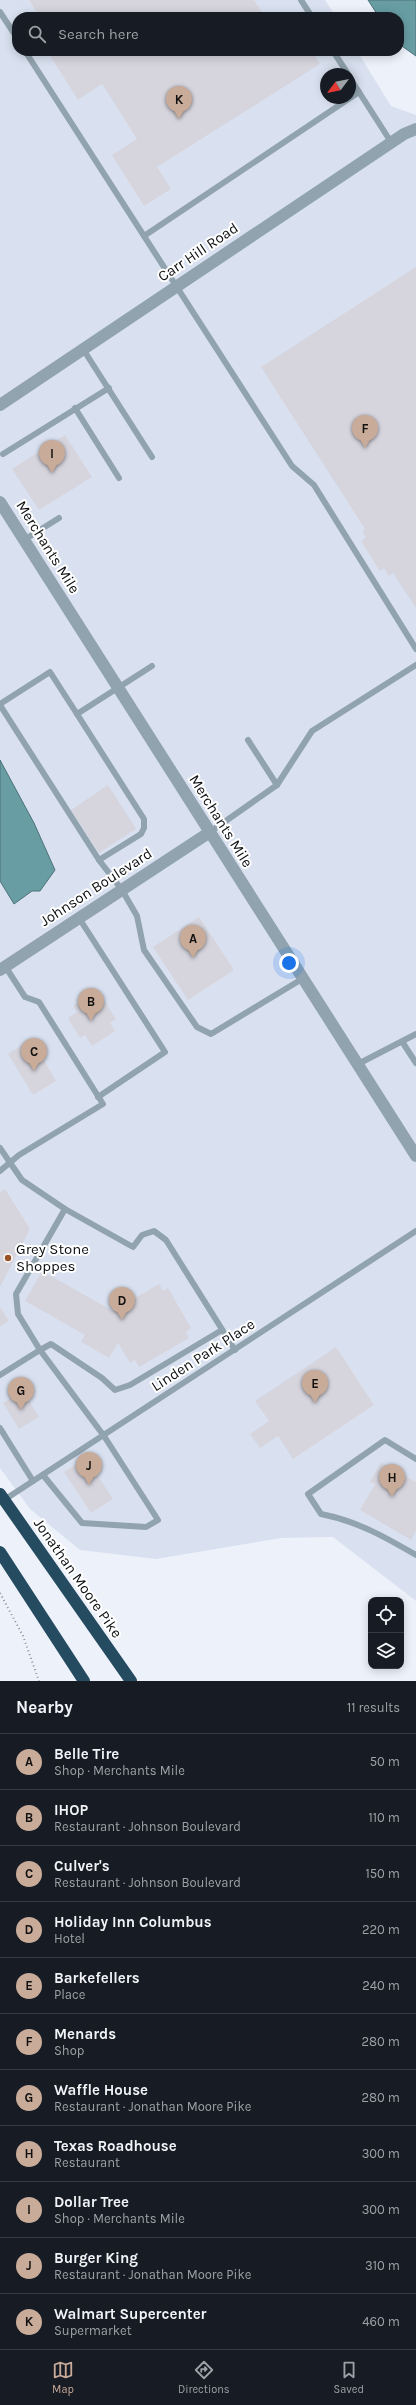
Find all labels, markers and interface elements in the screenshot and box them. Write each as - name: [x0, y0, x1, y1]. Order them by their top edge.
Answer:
- search box: [12, 12, 404, 56]
- icon: search: [26, 23, 48, 45]
- text: Search here: [58, 25, 139, 43]
- north arrow: [320, 68, 356, 104]
- pin: K: [166, 86, 192, 119]
- street label: Carr Hill Road: [154, 219, 242, 285]
- pin: F: [352, 415, 378, 448]
- pin: I: [39, 440, 65, 473]
- street label: Merchants Mile: [12, 497, 84, 597]
- street label: Merchants Mile: [185, 771, 257, 871]
- street label: Johnson Boulevard: [37, 844, 155, 930]
- pin: A: [180, 925, 206, 958]
- your location: [279, 953, 299, 973]
- pin: B: [78, 988, 104, 1021]
- pin: C: [21, 1038, 47, 1071]
- place label: Grey Stone Shoppes: [16, 1240, 89, 1275]
- marker: Grey Stone Shoppes: [3, 1253, 13, 1263]
- pin: D: [109, 1287, 135, 1320]
- street label: Linden Park Place: [148, 1315, 258, 1395]
- pin: E: [302, 1370, 328, 1403]
- pin: G: [8, 1377, 34, 1410]
- pin: J: [76, 1452, 102, 1485]
- pin: H: [379, 1464, 405, 1497]
- street label: Jonathan Moore Pike: [30, 1515, 126, 1641]
- map controls: [368, 1597, 404, 1669]
- button: locate: [368, 1597, 404, 1633]
- button: layers: [368, 1633, 404, 1669]
- text: Nearby: [16, 1697, 73, 1717]
- text: 11 results: [347, 1700, 400, 1715]
- text: Belle Tire: [54, 1745, 119, 1763]
- text: A: [25, 1754, 33, 1769]
- text: 50 m: [370, 1754, 400, 1769]
- text: Shop · Merchants Mile: [54, 1763, 185, 1778]
- text: IHOP: [54, 1801, 88, 1819]
- text: B: [25, 1810, 33, 1825]
- text: 110 m: [368, 1810, 400, 1825]
- text: Restaurant · Johnson Boulevard: [54, 1819, 241, 1834]
- text: Culver's: [54, 1857, 110, 1875]
- text: C: [25, 1866, 33, 1881]
- text: 150 m: [365, 1866, 400, 1881]
- text: Restaurant · Johnson Boulevard: [54, 1875, 241, 1890]
- text: Holiday Inn Columbus: [54, 1913, 212, 1931]
- text: D: [25, 1922, 33, 1937]
- text: 220 m: [362, 1922, 400, 1937]
- text: Hotel: [54, 1931, 85, 1946]
- text: Barkefellers: [54, 1969, 140, 1987]
- text: E: [25, 1978, 33, 1993]
- text: 240 m: [362, 1978, 400, 1993]
- text: Place: [54, 1987, 85, 2002]
- text: Menards: [54, 2025, 116, 2043]
- text: F: [25, 2034, 33, 2049]
- text: 280 m: [362, 2034, 400, 2049]
- text: Shop: [54, 2043, 84, 2058]
- text: Waffle House: [54, 2081, 148, 2099]
- text: G: [25, 2090, 33, 2105]
- text: 280 m: [362, 2090, 400, 2105]
- text: Restaurant · Jonathan Moore Pike: [54, 2099, 251, 2114]
- text: Texas Roadhouse: [54, 2137, 177, 2155]
- text: H: [24, 2146, 34, 2161]
- text: 300 m: [362, 2146, 400, 2161]
- text: Restaurant: [54, 2155, 120, 2170]
- text: Dollar Tree: [54, 2193, 129, 2211]
- text: I: [27, 2202, 31, 2217]
- text: 300 m: [362, 2202, 400, 2217]
- text: Shop · Merchants Mile: [54, 2211, 185, 2226]
- text: Burger King: [54, 2249, 138, 2267]
- text: J: [26, 2258, 32, 2273]
- text: 310 m: [365, 2258, 400, 2273]
- text: Restaurant · Jonathan Moore Pike: [54, 2267, 251, 2282]
- text: Walmart Supercenter: [54, 2305, 207, 2323]
- text: K: [25, 2314, 33, 2329]
- text: 460 m: [362, 2314, 400, 2329]
- text: Supermarket: [54, 2323, 132, 2338]
- tab: Map: [52, 2359, 74, 2396]
- tab: Directions: [178, 2359, 230, 2396]
- tab: Saved: [334, 2359, 364, 2396]

